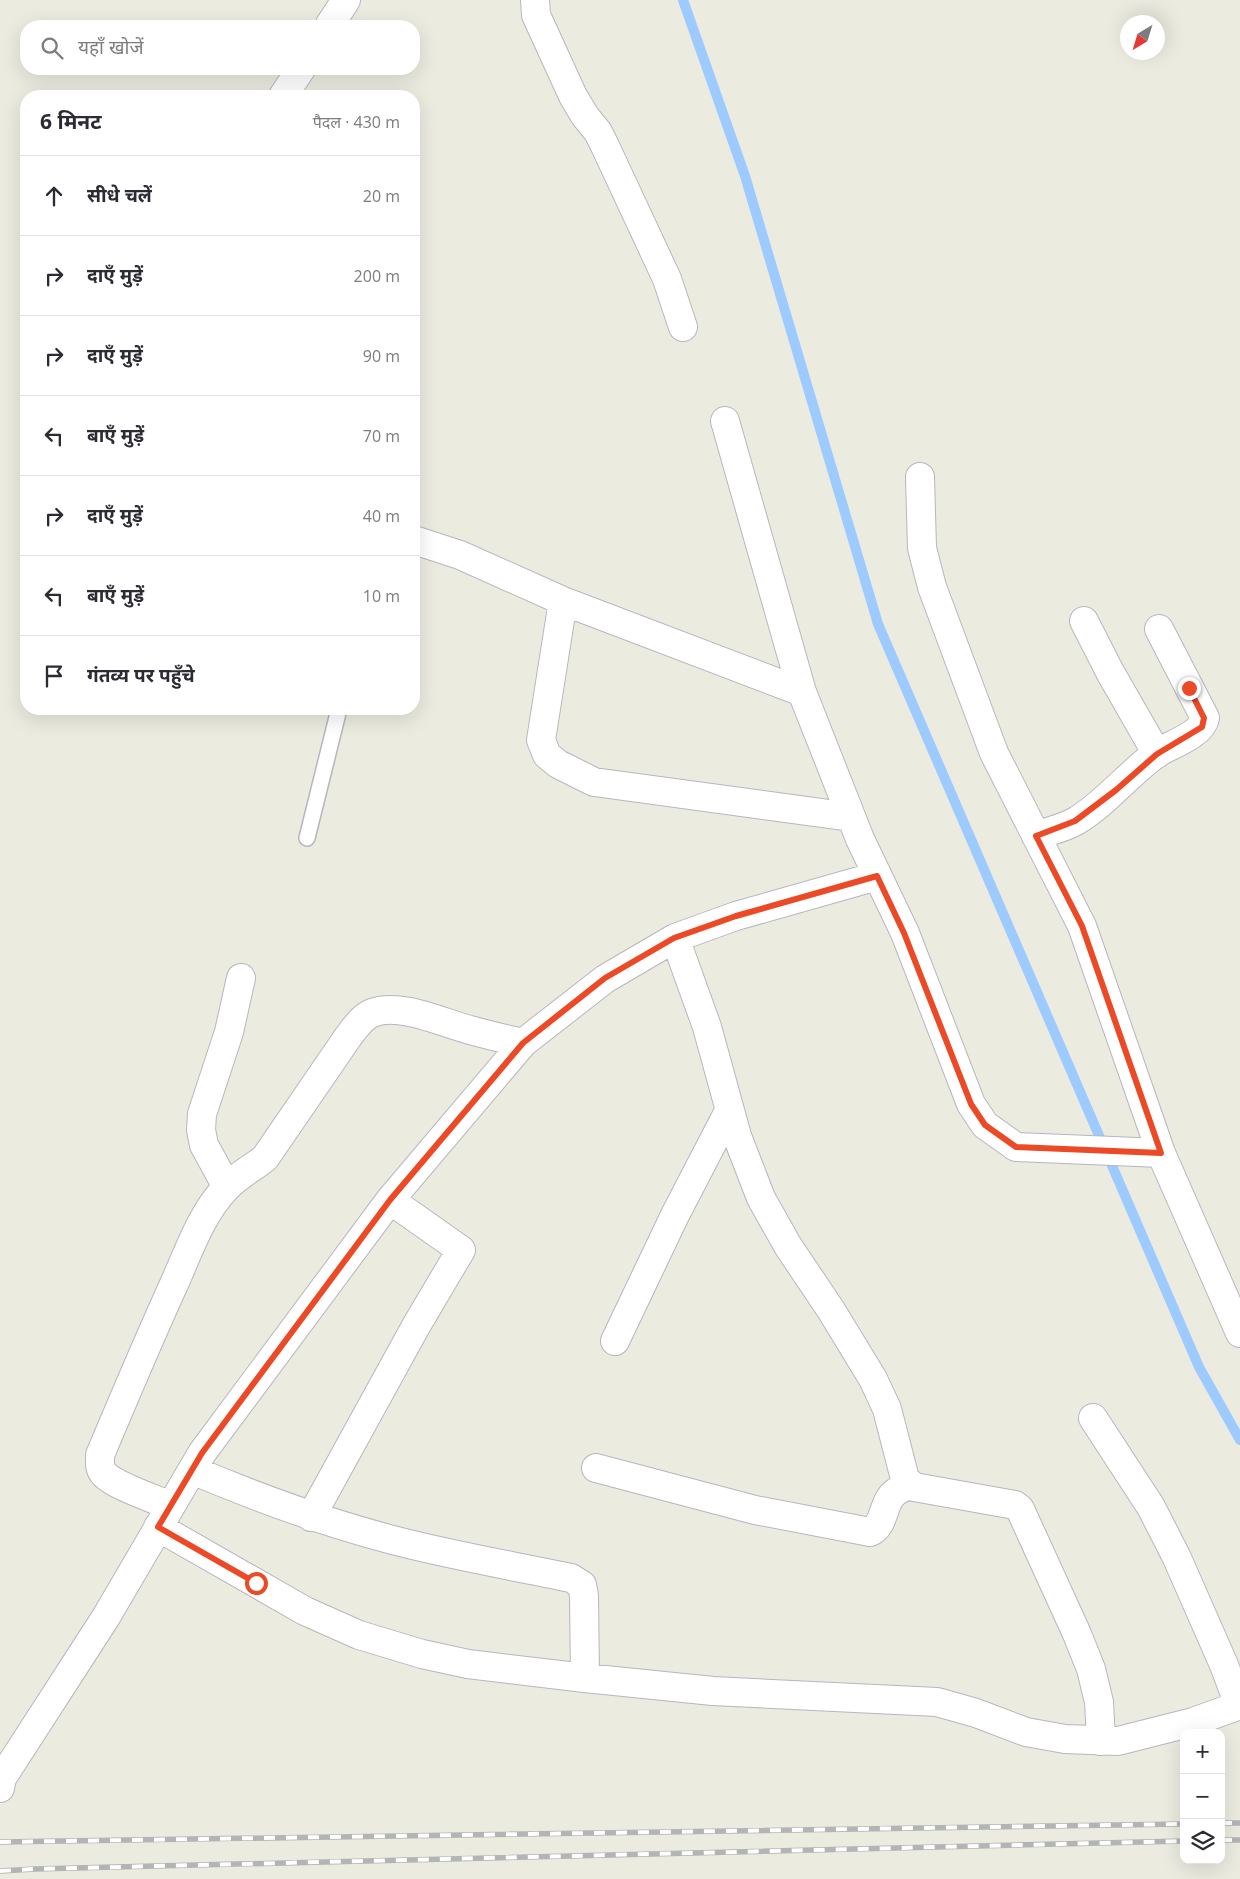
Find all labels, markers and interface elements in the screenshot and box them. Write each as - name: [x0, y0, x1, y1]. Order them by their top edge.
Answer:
- north arrow: [1120, 15, 1165, 60]
- search box: [20, 20, 420, 75]
- icon: search: [38, 34, 66, 62]
- text: यहाँ खोजें: [78, 34, 144, 60]
- text: 6 मिनट: [40, 107, 102, 135]
- text: पैदल · 430 m: [313, 111, 400, 133]
- icon: ahead: [40, 182, 68, 210]
- text: सीधे चलें: [87, 182, 152, 208]
- text: 20 m: [363, 185, 400, 207]
- icon: right: [40, 262, 68, 290]
- text: दाएँ मुड़ें: [87, 262, 143, 288]
- text: 200 m: [354, 265, 400, 287]
- icon: right: [40, 342, 68, 370]
- text: दाएँ मुड़ें: [87, 342, 143, 368]
- text: 90 m: [363, 345, 400, 367]
- icon: left: [40, 422, 68, 450]
- text: बाएँ मुड़ें: [87, 422, 144, 448]
- text: 70 m: [363, 425, 400, 447]
- icon: right: [40, 502, 68, 530]
- text: दाएँ मुड़ें: [87, 502, 143, 528]
- text: 40 m: [363, 505, 400, 527]
- icon: left: [40, 582, 68, 610]
- text: बाएँ मुड़ें: [87, 582, 144, 608]
- text: 10 m: [363, 585, 400, 607]
- icon: arrive: [40, 662, 68, 690]
- text: गंतव्य पर पहुँचे: [87, 662, 195, 688]
- route end: [1178, 677, 1201, 700]
- route start: [245, 1572, 268, 1595]
- map controls: [1180, 1729, 1225, 1864]
- button: +: [1180, 1729, 1225, 1774]
- button: −: [1180, 1774, 1225, 1819]
- button: layers: [1180, 1819, 1225, 1864]

